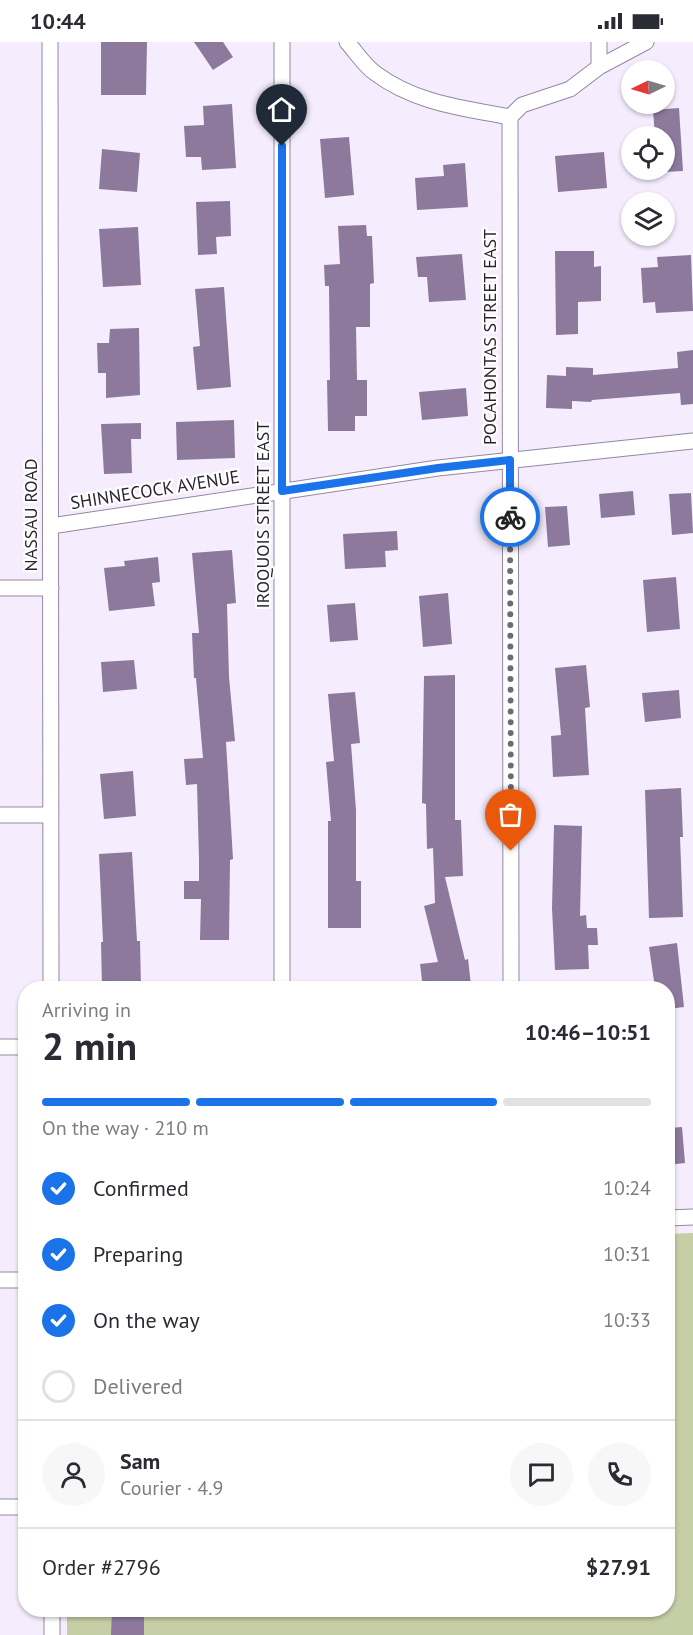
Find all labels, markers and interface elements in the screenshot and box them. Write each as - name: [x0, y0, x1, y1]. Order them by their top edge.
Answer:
- text: 10:44: [30, 7, 86, 35]
- north arrow: [621, 60, 675, 114]
- map controls: [621, 60, 675, 246]
- pin: [256, 84, 307, 146]
- icon: home: [265, 93, 298, 126]
- button: locate: [621, 126, 675, 180]
- button: layers: [621, 192, 675, 246]
- street label: POCAHONTAS STREET EAST: [478, 229, 501, 445]
- street label: IROQUOIS STREET EAST: [251, 422, 274, 608]
- street label: NASSAU ROAD: [19, 459, 42, 571]
- street label: SHINNECOCK AVENUE: [69, 465, 241, 514]
- courier: [480, 487, 540, 547]
- icon: bike: [494, 501, 527, 534]
- pin: [485, 789, 536, 851]
- icon: bag: [494, 798, 527, 831]
- text: Arriving in: [42, 997, 131, 1023]
- text: 10:46–10:51: [525, 1018, 651, 1046]
- text: 2 min: [42, 1020, 137, 1071]
- text: On the way · 210 m: [42, 1115, 209, 1141]
- icon: check: [42, 1172, 75, 1205]
- text: Confirmed: [93, 1174, 189, 1202]
- text: 10:24: [603, 1175, 651, 1201]
- icon: check: [42, 1238, 75, 1271]
- text: Preparing: [93, 1240, 183, 1268]
- text: 10:31: [603, 1241, 651, 1267]
- icon: check: [42, 1304, 75, 1337]
- text: On the way: [93, 1306, 200, 1334]
- text: 10:33: [603, 1307, 651, 1333]
- text: Delivered: [93, 1372, 183, 1400]
- button: person: [42, 1443, 105, 1506]
- button: chat: [510, 1443, 573, 1506]
- button: phone: [588, 1443, 651, 1506]
- text: Sam: [120, 1447, 160, 1475]
- text: Courier · 4.9: [120, 1475, 223, 1501]
- text: Order #2796: [42, 1553, 161, 1581]
- text: $27.91: [586, 1553, 651, 1581]

